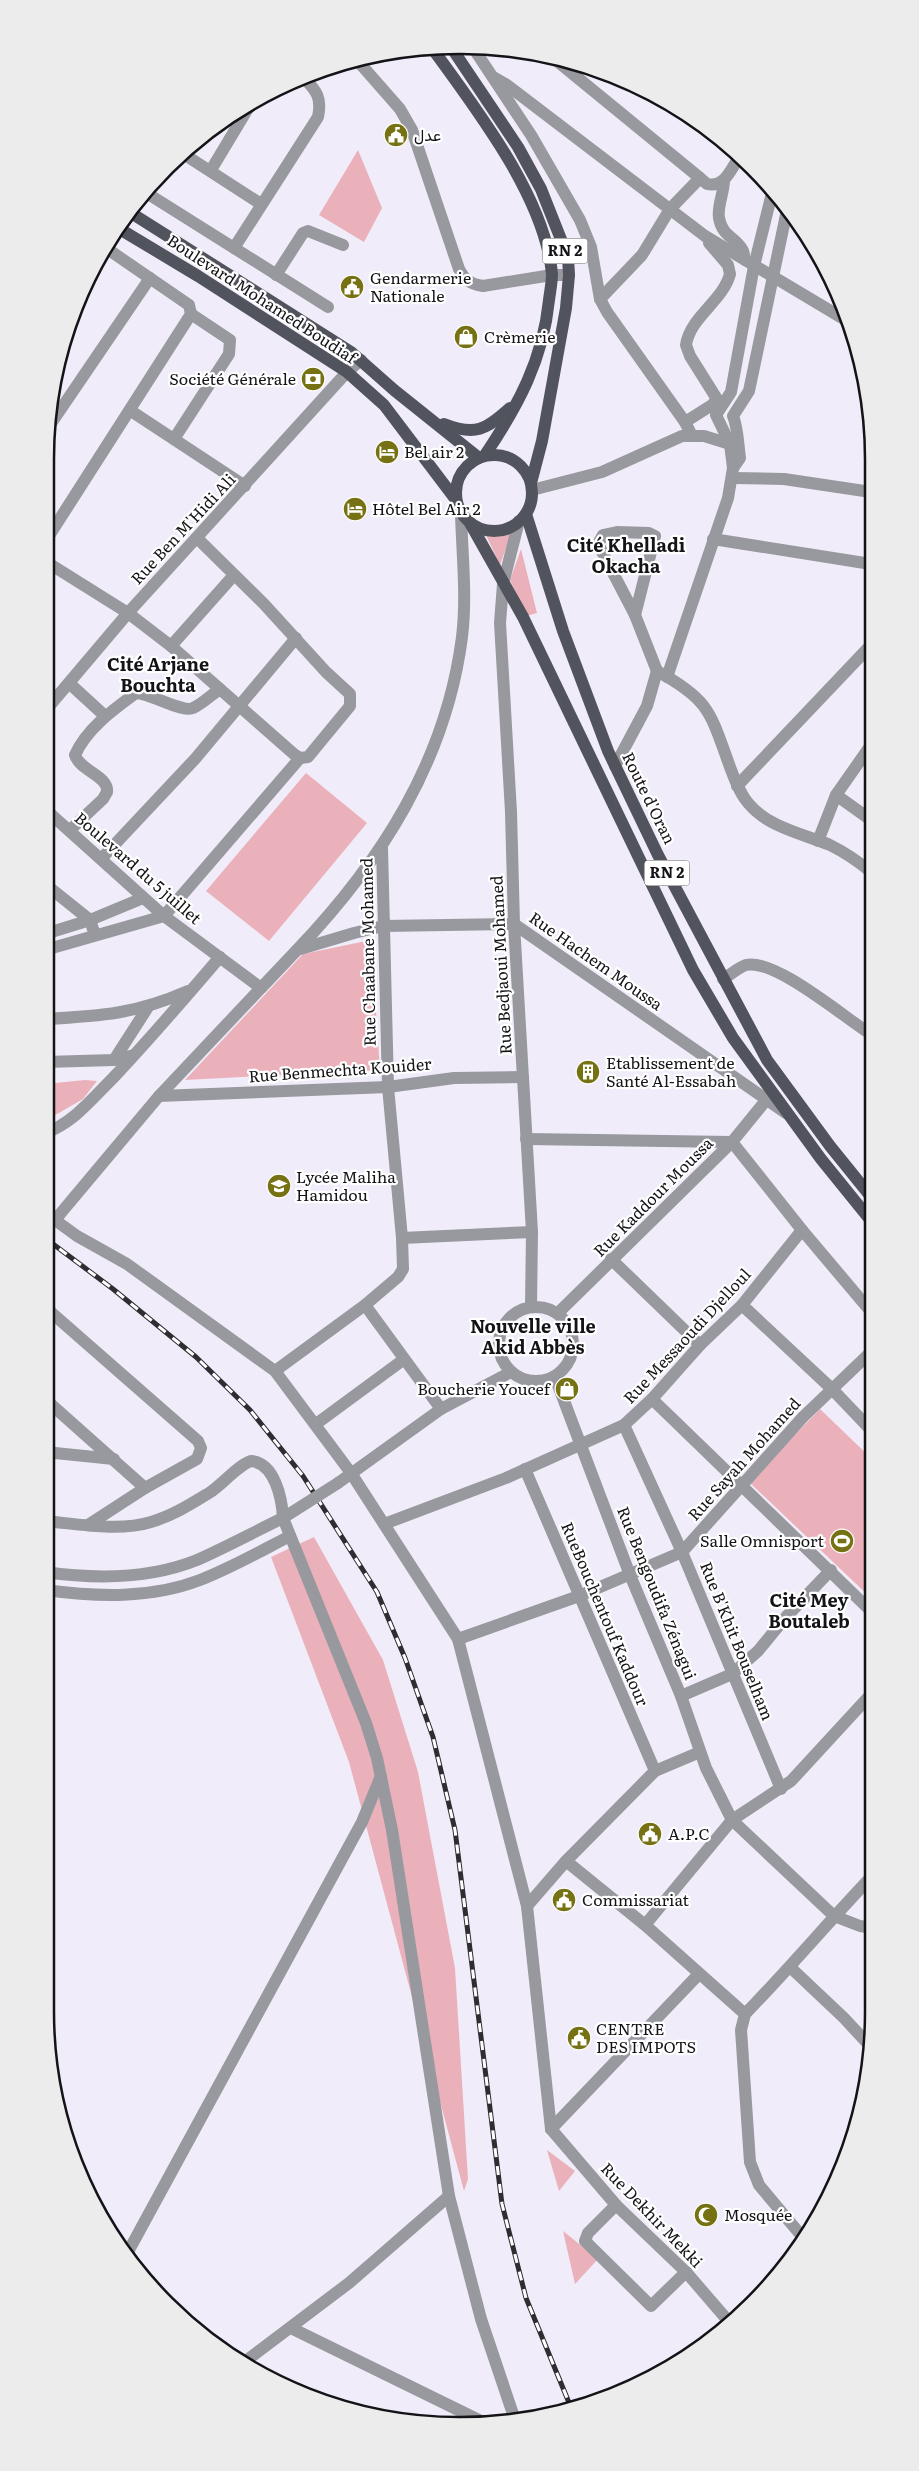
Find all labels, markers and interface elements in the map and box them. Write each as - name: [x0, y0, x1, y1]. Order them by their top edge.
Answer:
- public building icon: عدل: [383, 122, 409, 148]
- place label: عدل: [414, 122, 441, 146]
- street label: Boulevard Mohamed Boudiaf: [163, 228, 364, 370]
- road number: RN 2: [542, 238, 588, 264]
- place label: Gendarmerie Nationale: [370, 265, 471, 307]
- public building icon: Gendarmerie Nationale: [339, 274, 365, 300]
- shop icon: Crèmerie: [453, 324, 479, 350]
- place label: Crèmerie: [484, 324, 556, 348]
- place label: Société Générale: [169, 366, 296, 390]
- bank icon: Société Générale: [300, 366, 326, 392]
- hotel icon: Bel air 2: [374, 439, 400, 465]
- place label: Bel air 2: [404, 439, 464, 463]
- street label: Rue Ben M'Hidi Ali: [124, 467, 240, 589]
- hotel icon: Hôtel Bel Air 2: [342, 496, 368, 522]
- place label: Hôtel Bel Air 2: [372, 496, 481, 520]
- district label: Cité Khelladi Okacha: [567, 531, 686, 579]
- district label: Cité Arjane Bouchta: [107, 650, 209, 698]
- street label: Route d'Oran: [617, 747, 683, 848]
- street label: Boulevard du 5 juillet: [70, 805, 208, 929]
- street label: Rue Chaabane Mohamed: [353, 857, 381, 1046]
- road number: RN 2: [644, 860, 690, 886]
- street label: Rue Bedjaoui Mohamed: [483, 875, 517, 1055]
- street label: Rue Hachem Moussa: [525, 905, 668, 1016]
- place label: Etablissement de Santé Al-Essabah: [606, 1050, 737, 1092]
- street label: Rue Benmechta Kouider: [248, 1051, 433, 1087]
- building icon: Etablissement de Santé Al-Essabah: [575, 1059, 601, 1085]
- street label: Rue Kaddour Moussa: [587, 1131, 718, 1262]
- place label: Lycée Maliha Hamidou: [296, 1164, 396, 1206]
- school or university icon: Lycée Maliha Hamidou: [266, 1173, 292, 1199]
- street label: Rue Messaoudi Djelloul: [617, 1262, 756, 1408]
- district label: Nouvelle ville Akid Abbès: [470, 1312, 596, 1360]
- place label: Boucherie Youcef: [417, 1376, 552, 1400]
- shop icon: Boucherie Youcef: [554, 1376, 580, 1402]
- street label: Rue Sayah Mohamed: [681, 1391, 805, 1525]
- street label: Rue Bengoudifa Zénagui: [612, 1502, 704, 1683]
- street label: RueBouchentouf Kaddour: [556, 1518, 656, 1710]
- place label: Salle Omnisport: [700, 1528, 825, 1552]
- sports icon: Salle Omnisport: [829, 1528, 855, 1554]
- street label: Rue B'Khit Bouselham: [695, 1558, 781, 1724]
- district label: Cité Mey Boutaleb: [768, 1586, 850, 1634]
- public building icon: A.P.C: [637, 1821, 663, 1847]
- place label: A.P.C: [668, 1821, 710, 1845]
- public building icon: Commissariat: [551, 1887, 577, 1913]
- place label: Commissariat: [582, 1887, 690, 1911]
- place label: CENTRE DES IMPOTS: [596, 2016, 696, 2058]
- public building icon: CENTRE DES IMPOTS: [566, 2025, 592, 2051]
- street label: Rue Dekhir Mekki: [596, 2156, 709, 2272]
- mosque icon: Mosquée: [693, 2202, 719, 2228]
- place label: Mosquée: [724, 2202, 792, 2226]

